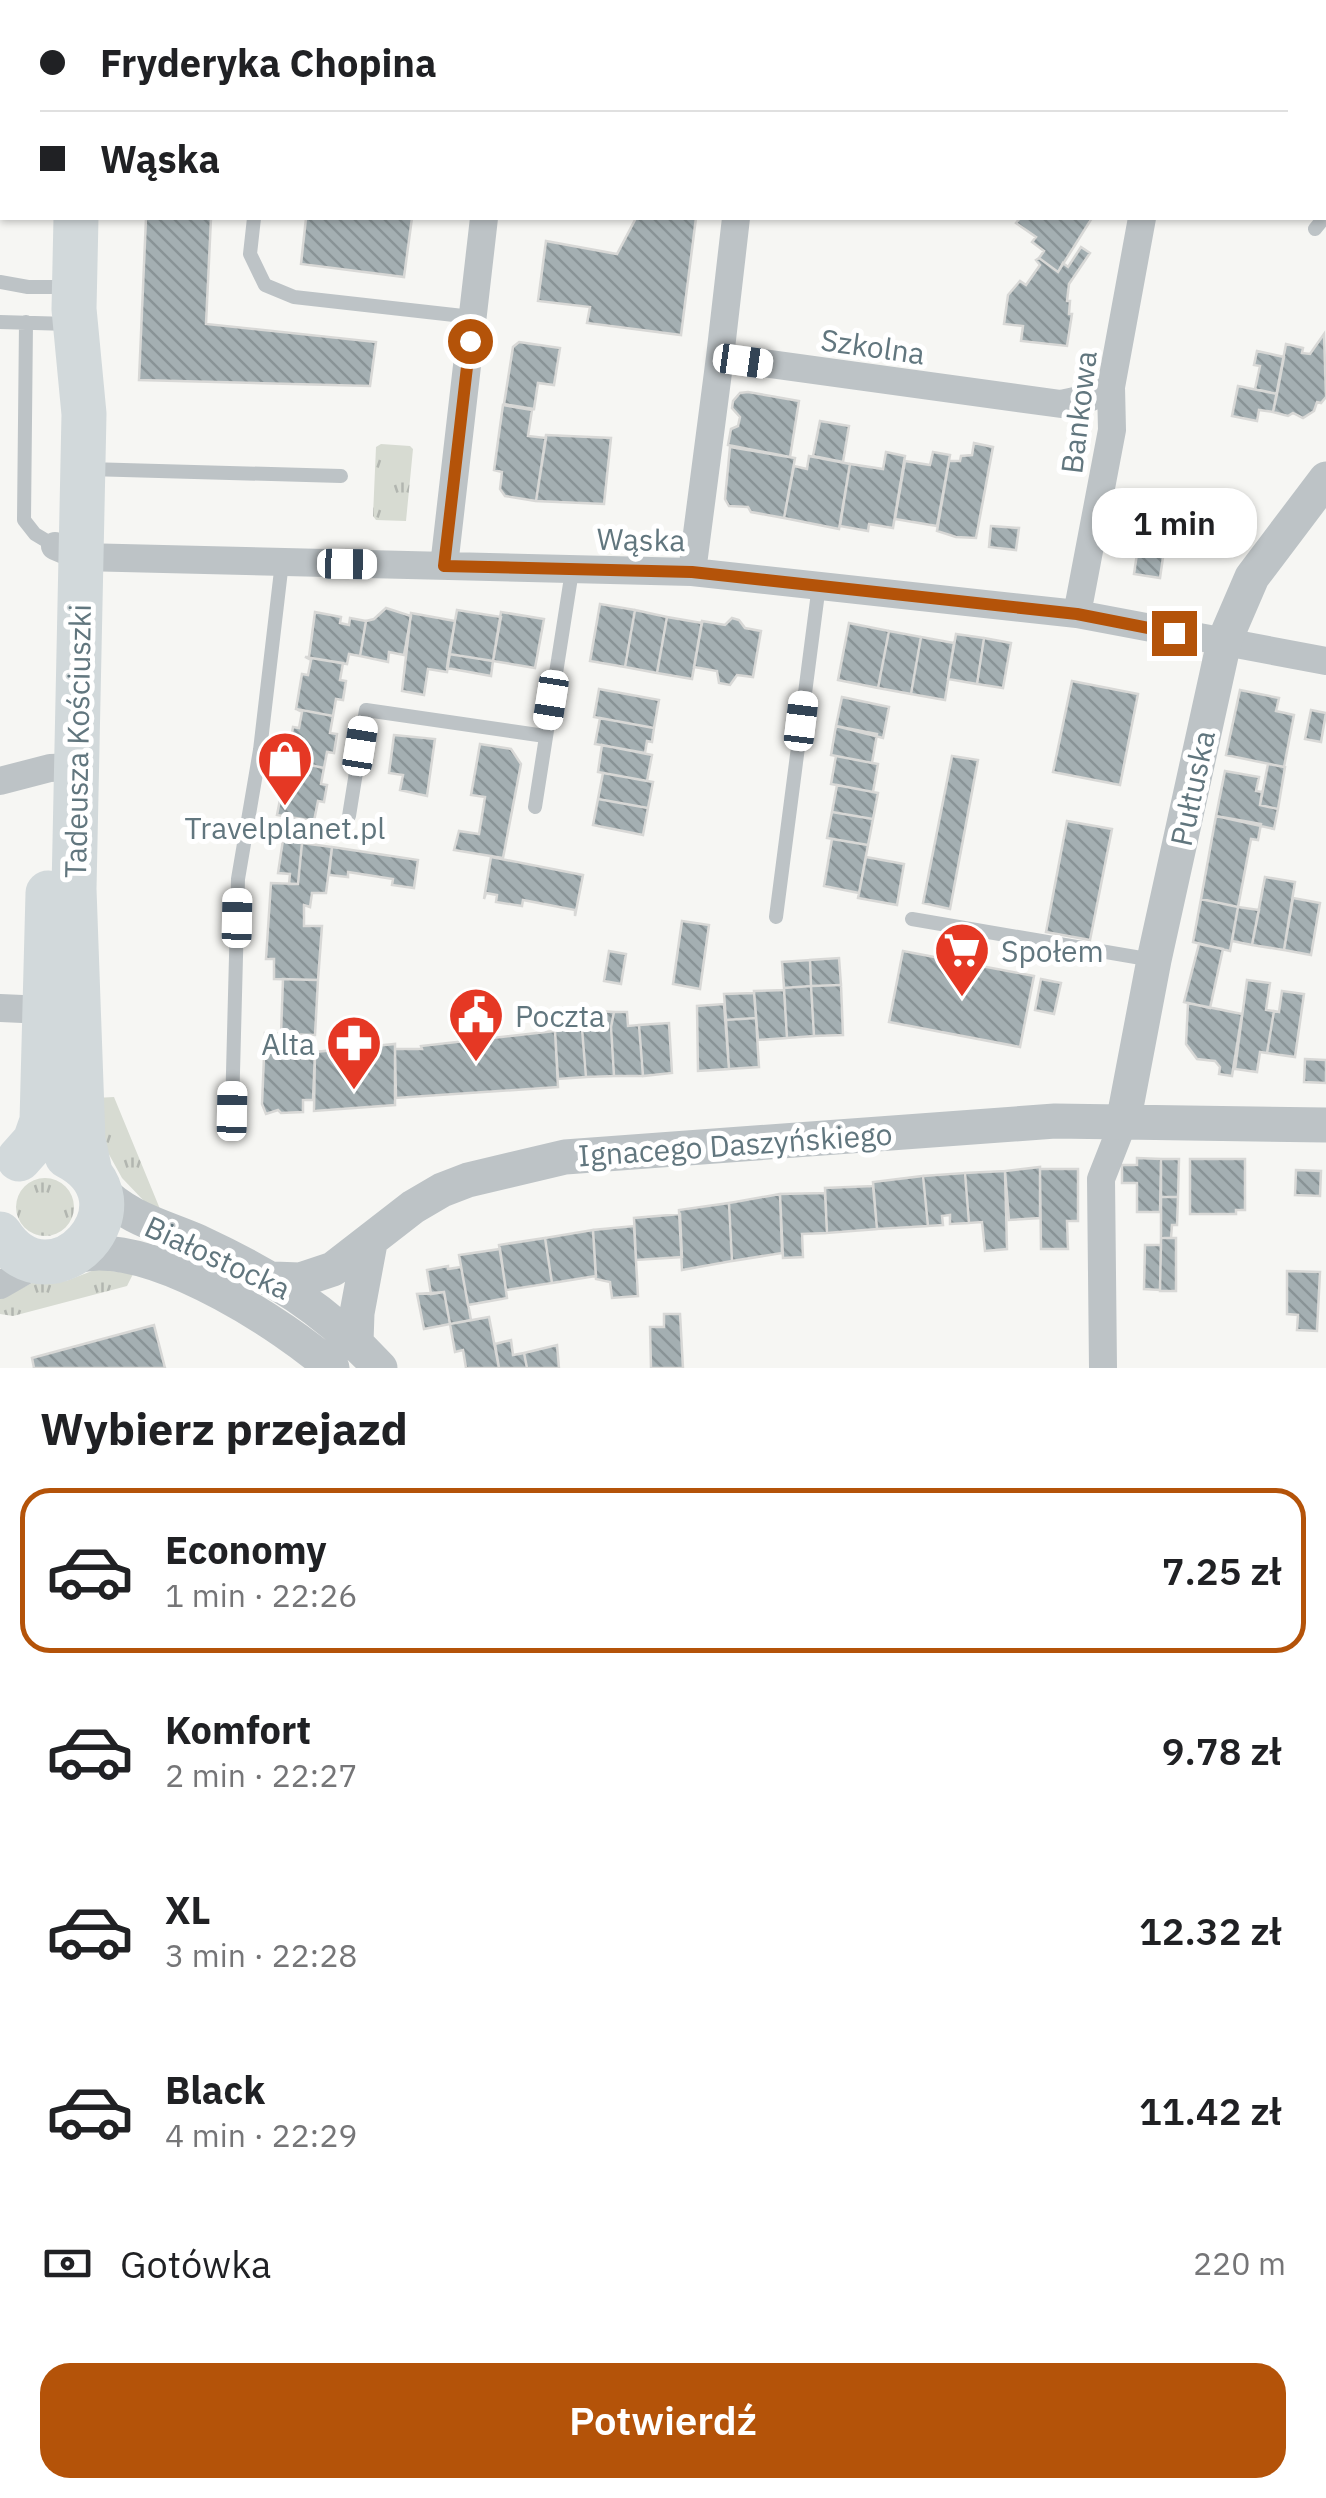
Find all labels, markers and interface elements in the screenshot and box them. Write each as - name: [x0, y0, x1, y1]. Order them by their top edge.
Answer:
- text: Fryderyka Chopina: [100, 38, 437, 87]
- text: Wąska: [100, 134, 220, 183]
- route start: [448, 319, 493, 364]
- street label: Szkolna: [818, 319, 928, 373]
- car: [711, 342, 775, 380]
- street label: Bankowa: [1051, 348, 1105, 476]
- callout: 1 min: [1092, 488, 1256, 558]
- text: 1 min: [1133, 502, 1216, 544]
- street label: Wąska: [596, 519, 686, 559]
- car: [317, 548, 377, 580]
- street label: Tadeusza Kościuszki: [55, 604, 99, 878]
- route end: [1152, 611, 1197, 656]
- car: [531, 668, 571, 732]
- car: [782, 689, 820, 753]
- car: [340, 714, 380, 778]
- street label: Pułtuska: [1161, 727, 1223, 849]
- shop icon: Travelplanet.pl: [255, 729, 315, 808]
- place label: Travelplanet.pl: [185, 808, 385, 847]
- car: [221, 888, 253, 948]
- supermarket icon: Społem: [932, 920, 992, 999]
- place label: Społem: [1001, 931, 1104, 970]
- public building icon: Poczta: [446, 985, 506, 1064]
- place label: Poczta: [515, 996, 605, 1035]
- pharmacy icon: Alta: [324, 1013, 384, 1092]
- place label: Alta: [261, 1024, 315, 1063]
- car: [216, 1081, 248, 1141]
- street label: Ignacego Daszyńskiego: [576, 1114, 894, 1174]
- street label: Białostocka: [139, 1206, 297, 1308]
- text: Wybierz przejazd: [40, 1399, 408, 1457]
- text: Economy: [165, 1525, 327, 1574]
- icon: car: [45, 1526, 135, 1616]
- text: 7.25 zł: [1162, 1546, 1281, 1595]
- text: 1 min · 22:26: [165, 1574, 358, 1616]
- text: Komfort: [165, 1705, 311, 1754]
- icon: car: [45, 1706, 135, 1796]
- text: 9.78 zł: [1162, 1726, 1281, 1775]
- text: 2 min · 22:27: [165, 1754, 358, 1796]
- text: XL: [165, 1885, 211, 1934]
- icon: car: [45, 1886, 135, 1976]
- text: 12.32 zł: [1139, 1906, 1281, 1955]
- text: 3 min · 22:28: [165, 1934, 358, 1976]
- text: Black: [165, 2065, 265, 2114]
- icon: car: [45, 2066, 135, 2156]
- text: 11.42 zł: [1139, 2086, 1281, 2135]
- text: 4 min · 22:29: [165, 2114, 358, 2156]
- icon: cash: [40, 2236, 95, 2291]
- text: Gotówka: [120, 2239, 271, 2288]
- text: 220 m: [1193, 2242, 1286, 2284]
- button: Potwierdź: [40, 2363, 1286, 2478]

